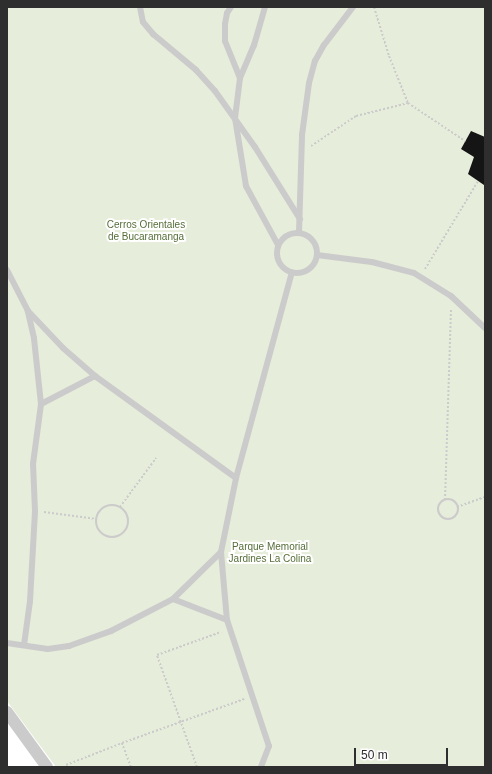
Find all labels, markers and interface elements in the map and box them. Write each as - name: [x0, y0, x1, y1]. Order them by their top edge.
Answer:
- park label: Cerros Orientales de Bucaramanga: [107, 218, 185, 242]
- park label: Parque Memorial Jardines La Colina: [229, 540, 311, 564]
- scale bar: [356, 740, 450, 766]
- text: 50 m: [361, 748, 388, 762]

